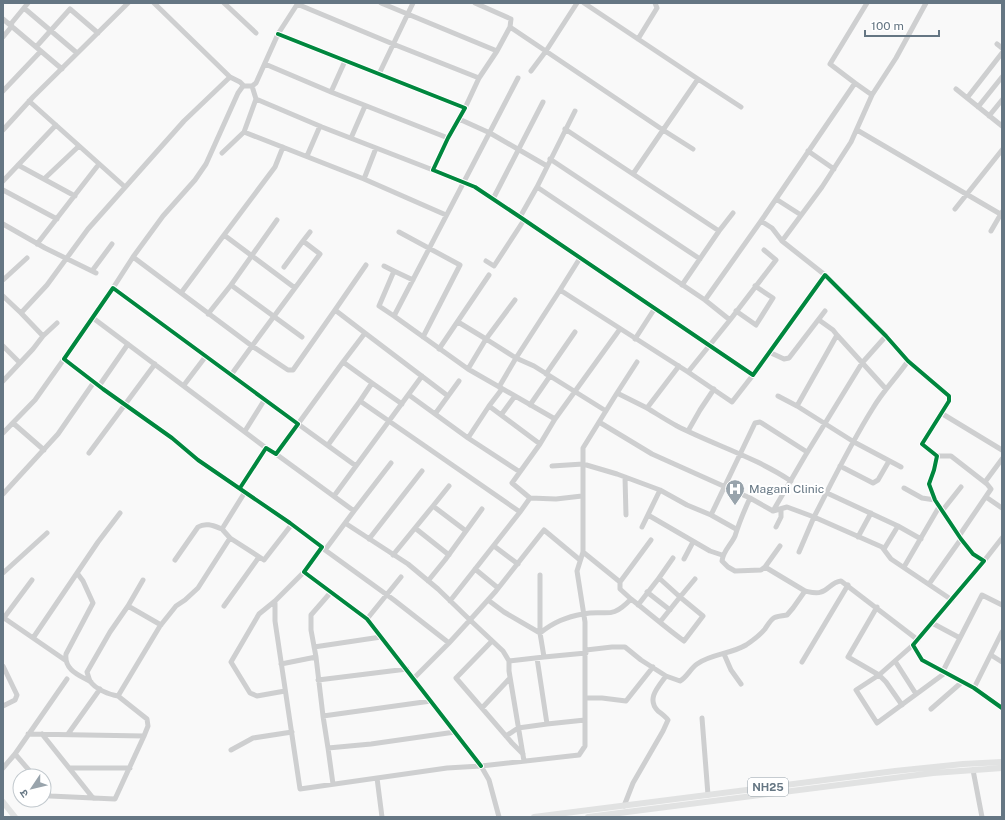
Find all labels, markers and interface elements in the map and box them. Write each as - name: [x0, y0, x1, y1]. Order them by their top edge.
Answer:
- scale bar: [865, 12, 939, 38]
- text: 100 m: [871, 19, 904, 33]
- hospital icon: Magani Clinic: [724, 478, 746, 506]
- place label: Magani Clinic: [749, 482, 824, 496]
- north arrow: [12, 768, 52, 808]
- road number: NH25: [748, 778, 788, 796]
- text: उ: [17, 787, 31, 800]

